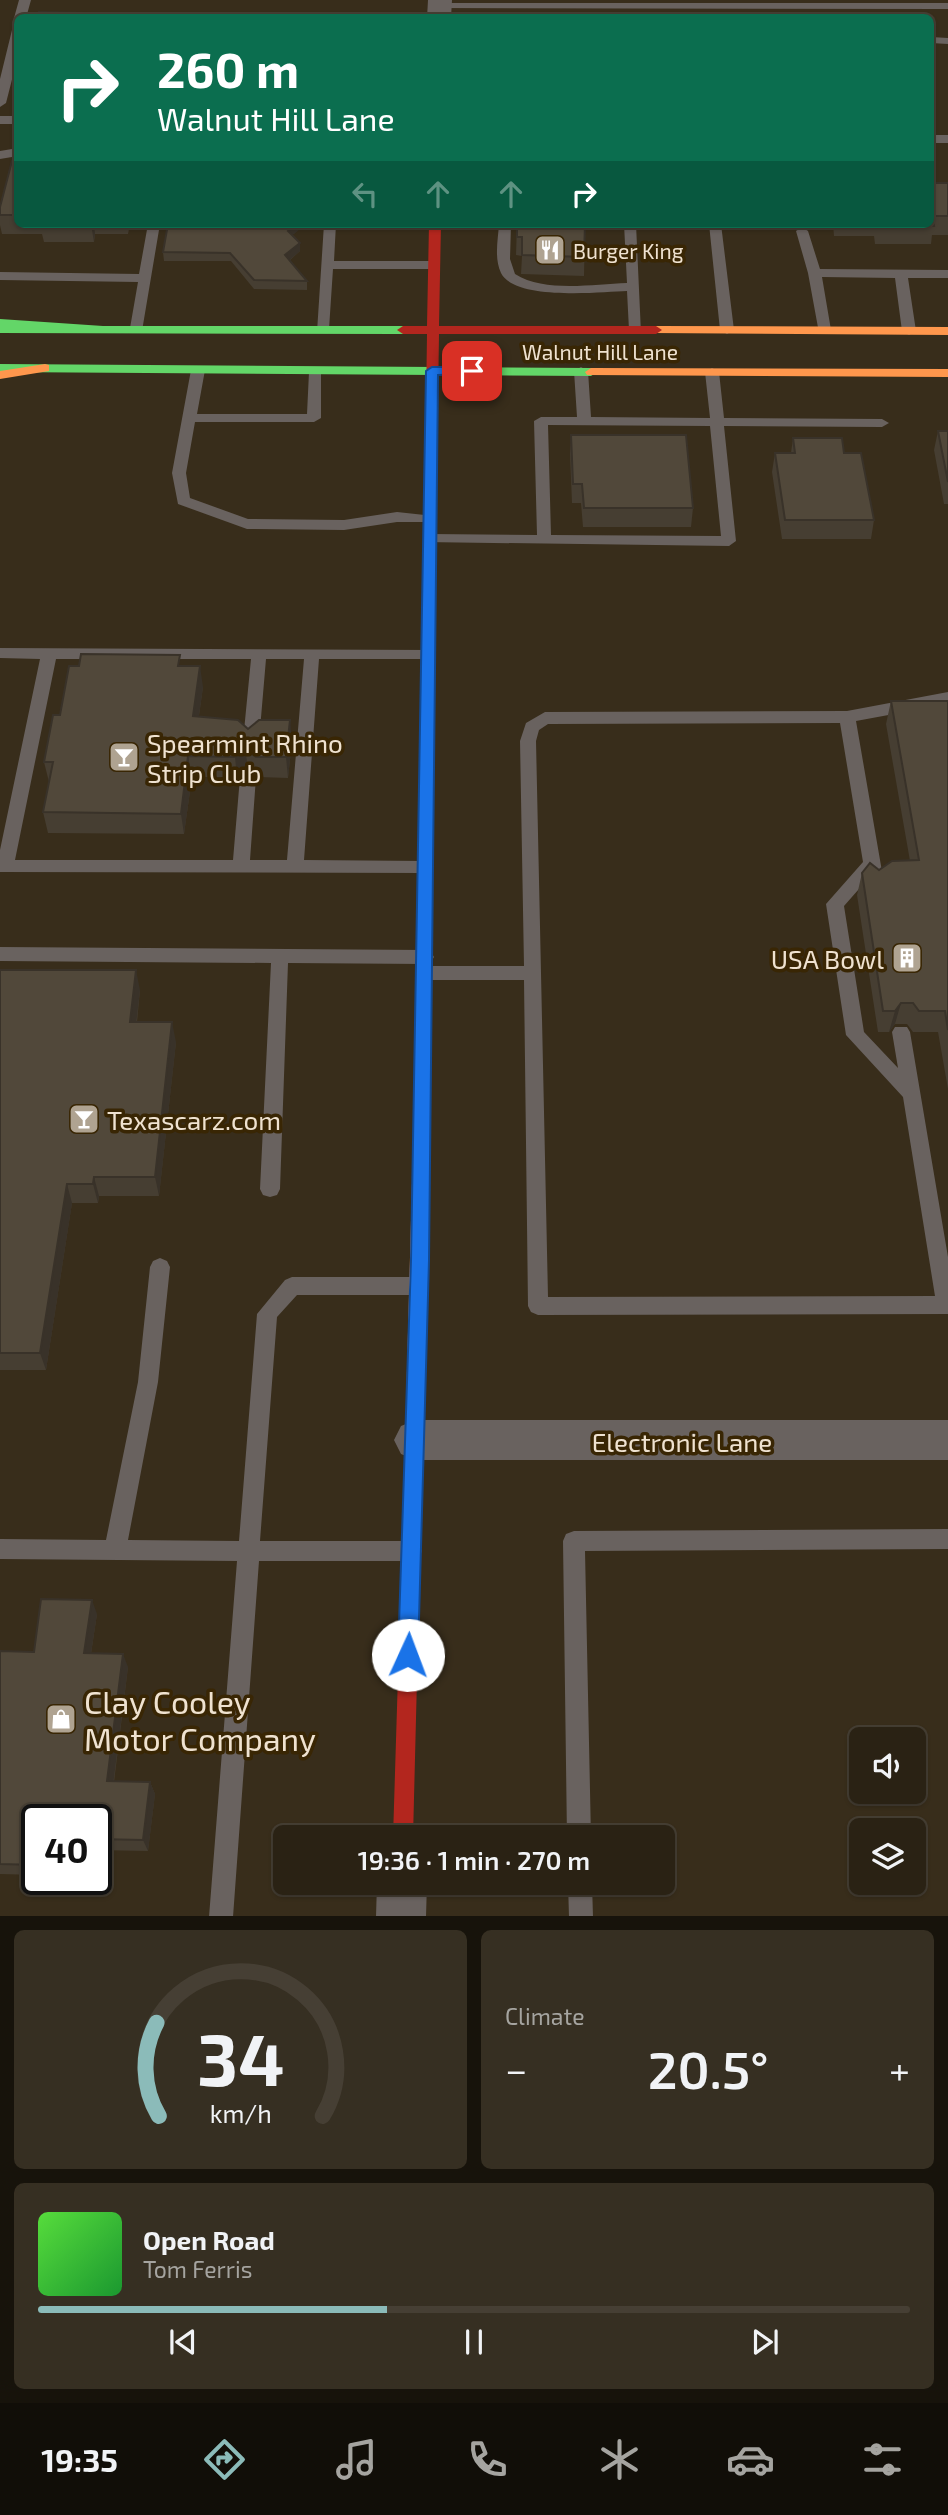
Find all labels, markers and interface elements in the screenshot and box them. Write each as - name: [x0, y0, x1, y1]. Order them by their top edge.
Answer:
- text: 260 m: [157, 39, 299, 98]
- icon: right: [42, 42, 133, 133]
- text: Walnut Hill Lane: [157, 99, 395, 137]
- icon: left: [346, 175, 384, 213]
- icon: ahead: [419, 175, 457, 213]
- icon: ahead: [492, 175, 530, 213]
- icon: right: [565, 175, 603, 213]
- restaurant icon: Burger King: [533, 233, 567, 267]
- place label: Burger King: [573, 238, 684, 263]
- street label: Walnut Hill Lane: [522, 339, 678, 364]
- pin: [442, 341, 502, 401]
- icon: arrive: [453, 352, 491, 390]
- place label: Spearmint Rhino Strip Club: [147, 727, 343, 788]
- bar icon: Spearmint Rhino Strip Club: [107, 740, 141, 774]
- building icon: USA Bowl: [890, 941, 924, 975]
- place label: USA Bowl: [771, 943, 884, 974]
- bar icon: Texascarz.com: [67, 1102, 101, 1136]
- place label: Texascarz.com: [107, 1104, 281, 1135]
- street label: Electronic Lane: [592, 1426, 772, 1457]
- position arrow: [371, 1618, 445, 1692]
- place label: Clay Cooley Motor Company: [84, 1682, 316, 1757]
- shop icon: Clay Cooley Motor Company: [44, 1702, 78, 1736]
- map controls: [849, 1727, 926, 1895]
- button: sound: [849, 1727, 926, 1804]
- speed limit sign: 40: [21, 1804, 112, 1895]
- button: layers: [849, 1818, 926, 1895]
- text: 19:36 · 1 min · 270 m: [358, 1844, 590, 1875]
- text: Climate: [505, 2002, 585, 2030]
- text: 34: [197, 2013, 284, 2101]
- text: 20.5°: [648, 2037, 769, 2099]
- text: −: [505, 2046, 527, 2092]
- text: +: [889, 2046, 910, 2092]
- text: km/h: [209, 2097, 272, 2127]
- text: Open Road: [143, 2224, 275, 2255]
- text: Tom Ferris: [143, 2255, 252, 2283]
- icon: previous: [164, 2323, 202, 2361]
- icon: pause: [455, 2323, 493, 2361]
- icon: next: [746, 2323, 784, 2361]
- icon: directions: [200, 2435, 249, 2484]
- icon: music: [332, 2435, 381, 2484]
- icon: phone: [463, 2435, 512, 2484]
- icon: climate: [595, 2435, 644, 2484]
- icon: car: [726, 2435, 775, 2484]
- icon: filters: [858, 2435, 907, 2484]
- text: 19:35: [41, 2440, 118, 2478]

